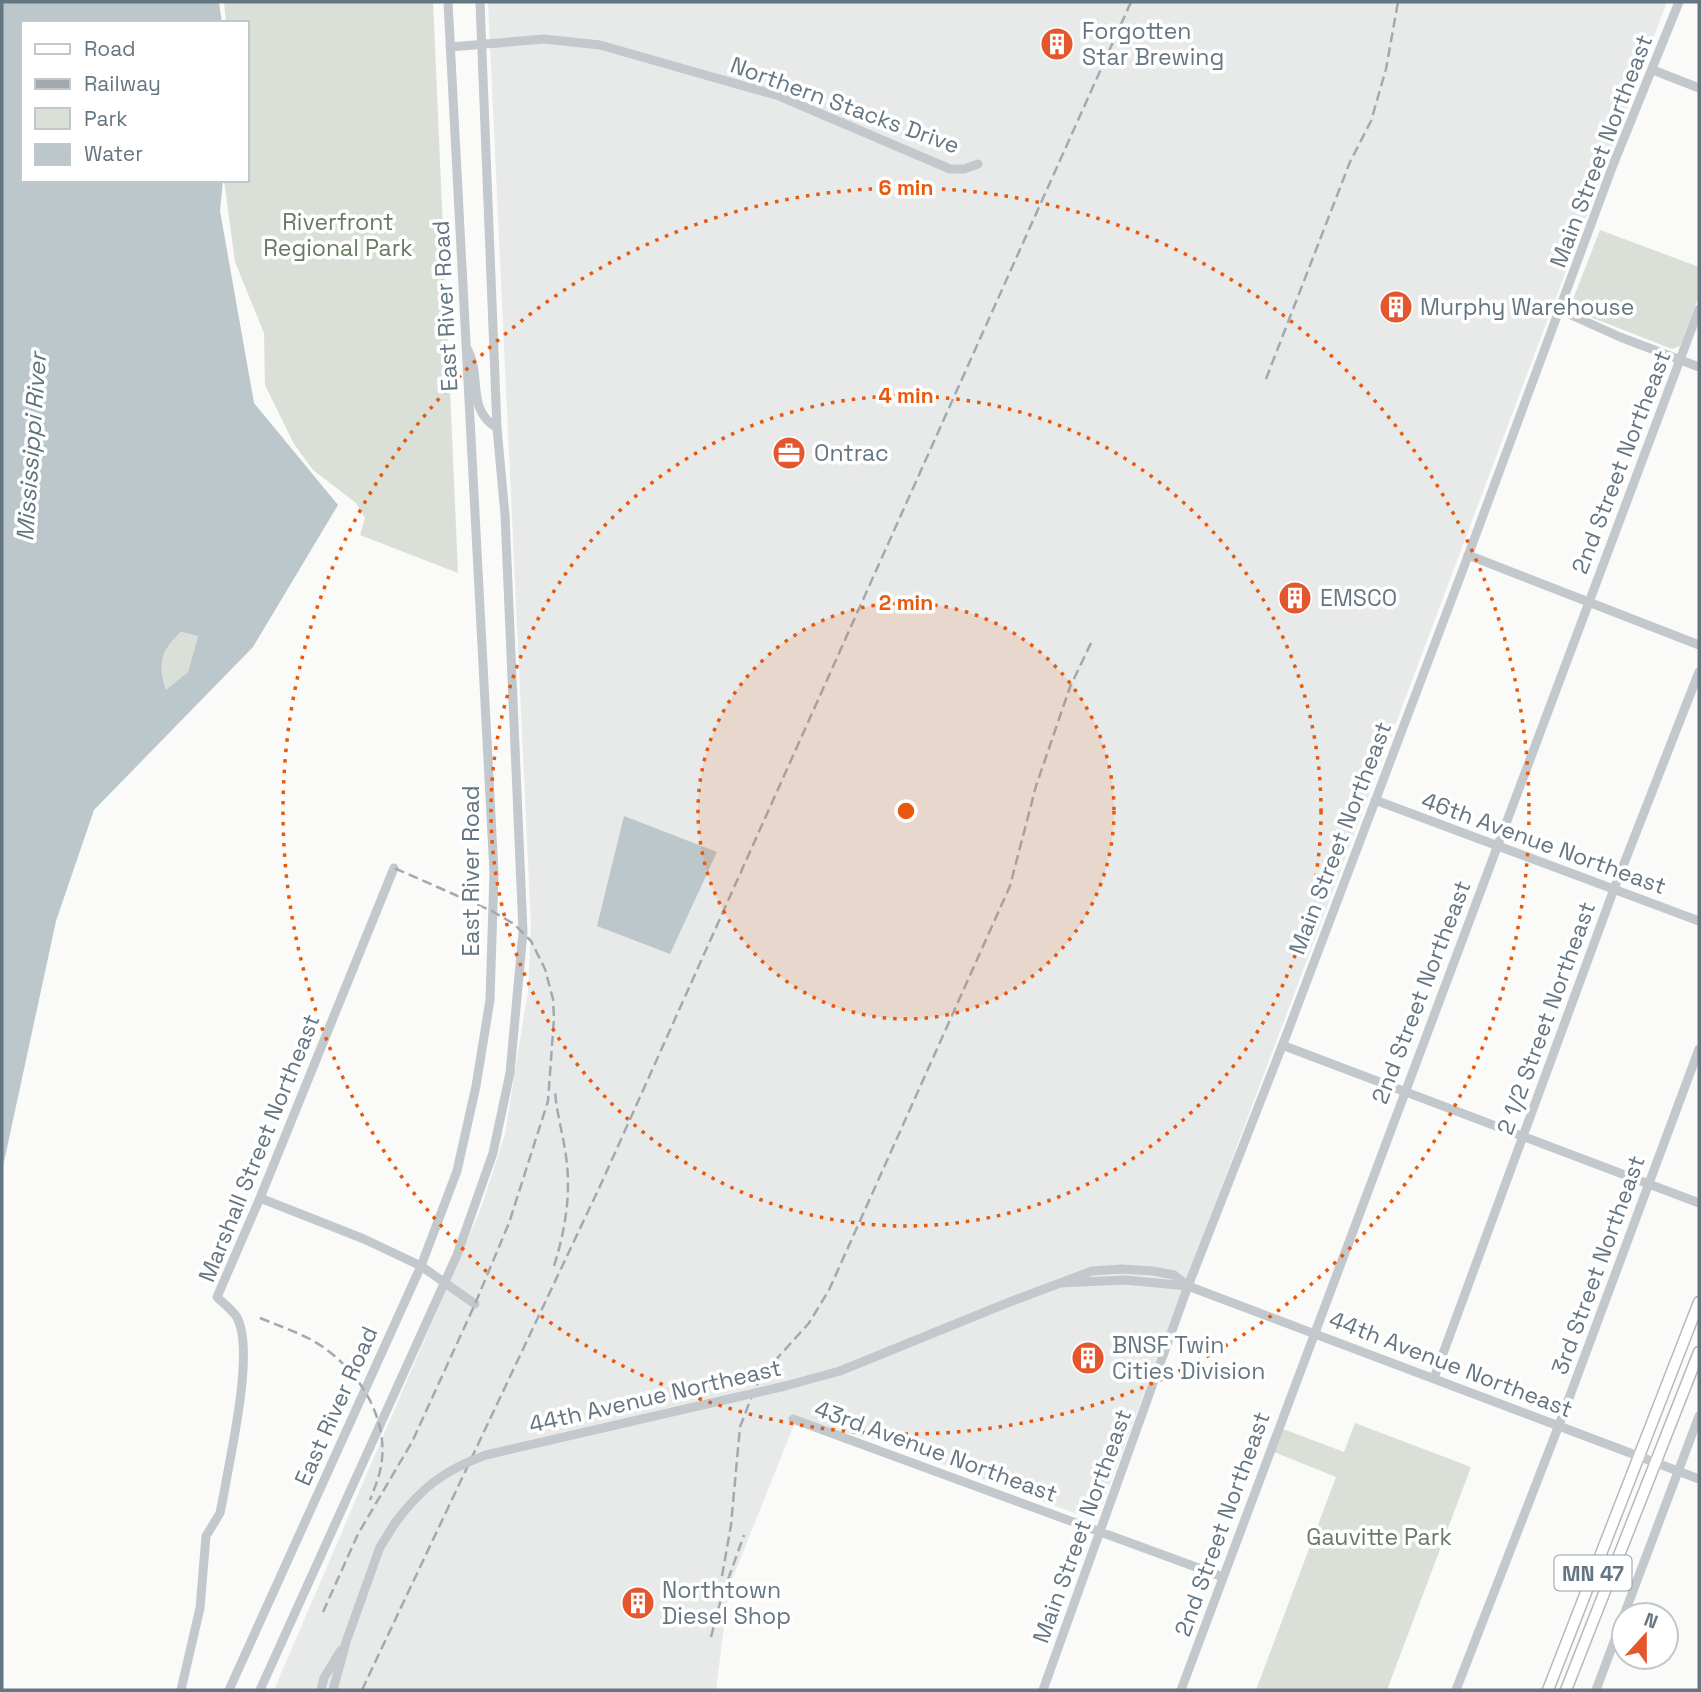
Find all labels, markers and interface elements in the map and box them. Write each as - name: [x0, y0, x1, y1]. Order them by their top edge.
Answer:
- place label: Forgotten Star Brewing: [1082, 16, 1224, 72]
- legend: [21, 21, 248, 182]
- building icon: Forgotten Star Brewing: [1038, 25, 1076, 63]
- street label: Main Street Northeast: [1543, 30, 1659, 272]
- text: Road: [84, 35, 136, 62]
- street label: Northern Stacks Drive: [726, 50, 964, 160]
- text: Railway: [84, 70, 161, 97]
- text: Park: [84, 105, 128, 132]
- text: Water: [84, 140, 143, 167]
- text: 6 min: [879, 174, 933, 201]
- park label: Riverfront Regional Park: [263, 207, 413, 263]
- street label: East River Road: [426, 220, 464, 392]
- building icon: Murphy Warehouse: [1377, 288, 1415, 326]
- place label: Murphy Warehouse: [1420, 292, 1634, 322]
- street label: 2nd Street Northeast: [1565, 346, 1677, 578]
- water label: Mississippi River: [9, 349, 53, 542]
- text: 4 min: [878, 382, 934, 409]
- office icon: Ontrac: [770, 434, 808, 472]
- place label: Ontrac: [814, 438, 889, 468]
- building icon: EMSCO: [1276, 579, 1314, 617]
- place label: EMSCO: [1320, 583, 1397, 613]
- text: 2 min: [879, 589, 933, 616]
- street label: Main Street Northeast: [1282, 717, 1398, 959]
- street label: East River Road: [456, 785, 486, 957]
- street label: 46th Avenue Northeast: [1418, 785, 1670, 901]
- centre of rings: [894, 799, 918, 823]
- street label: 2nd Street Northeast: [1365, 876, 1477, 1108]
- street label: 2 1/2 Street Northeast: [1490, 897, 1602, 1139]
- street label: Marshall Street Northeast: [191, 1010, 327, 1286]
- street label: 3rd Street Northeast: [1544, 1151, 1652, 1379]
- street label: 44th Avenue Northeast: [1325, 1304, 1577, 1424]
- street label: East River Road: [287, 1322, 385, 1490]
- place label: BNSF Twin Cities Division: [1112, 1330, 1265, 1386]
- building icon: BNSF Twin Cities Division: [1069, 1339, 1107, 1377]
- street label: 44th Avenue Northeast: [526, 1352, 784, 1440]
- street label: 43rd Avenue Northeast: [811, 1393, 1061, 1509]
- street label: Main Street Northeast: [1026, 1405, 1138, 1647]
- street label: 2nd Street Northeast: [1167, 1408, 1277, 1640]
- park label: Gauvitte Park: [1306, 1522, 1452, 1552]
- road number: MN 47: [1554, 1556, 1632, 1590]
- place label: Northtown Diesel Shop: [662, 1575, 791, 1631]
- building icon: Northtown Diesel Shop: [619, 1584, 657, 1622]
- north arrow: [1610, 1601, 1680, 1671]
- text: N: [1640, 1607, 1661, 1635]

